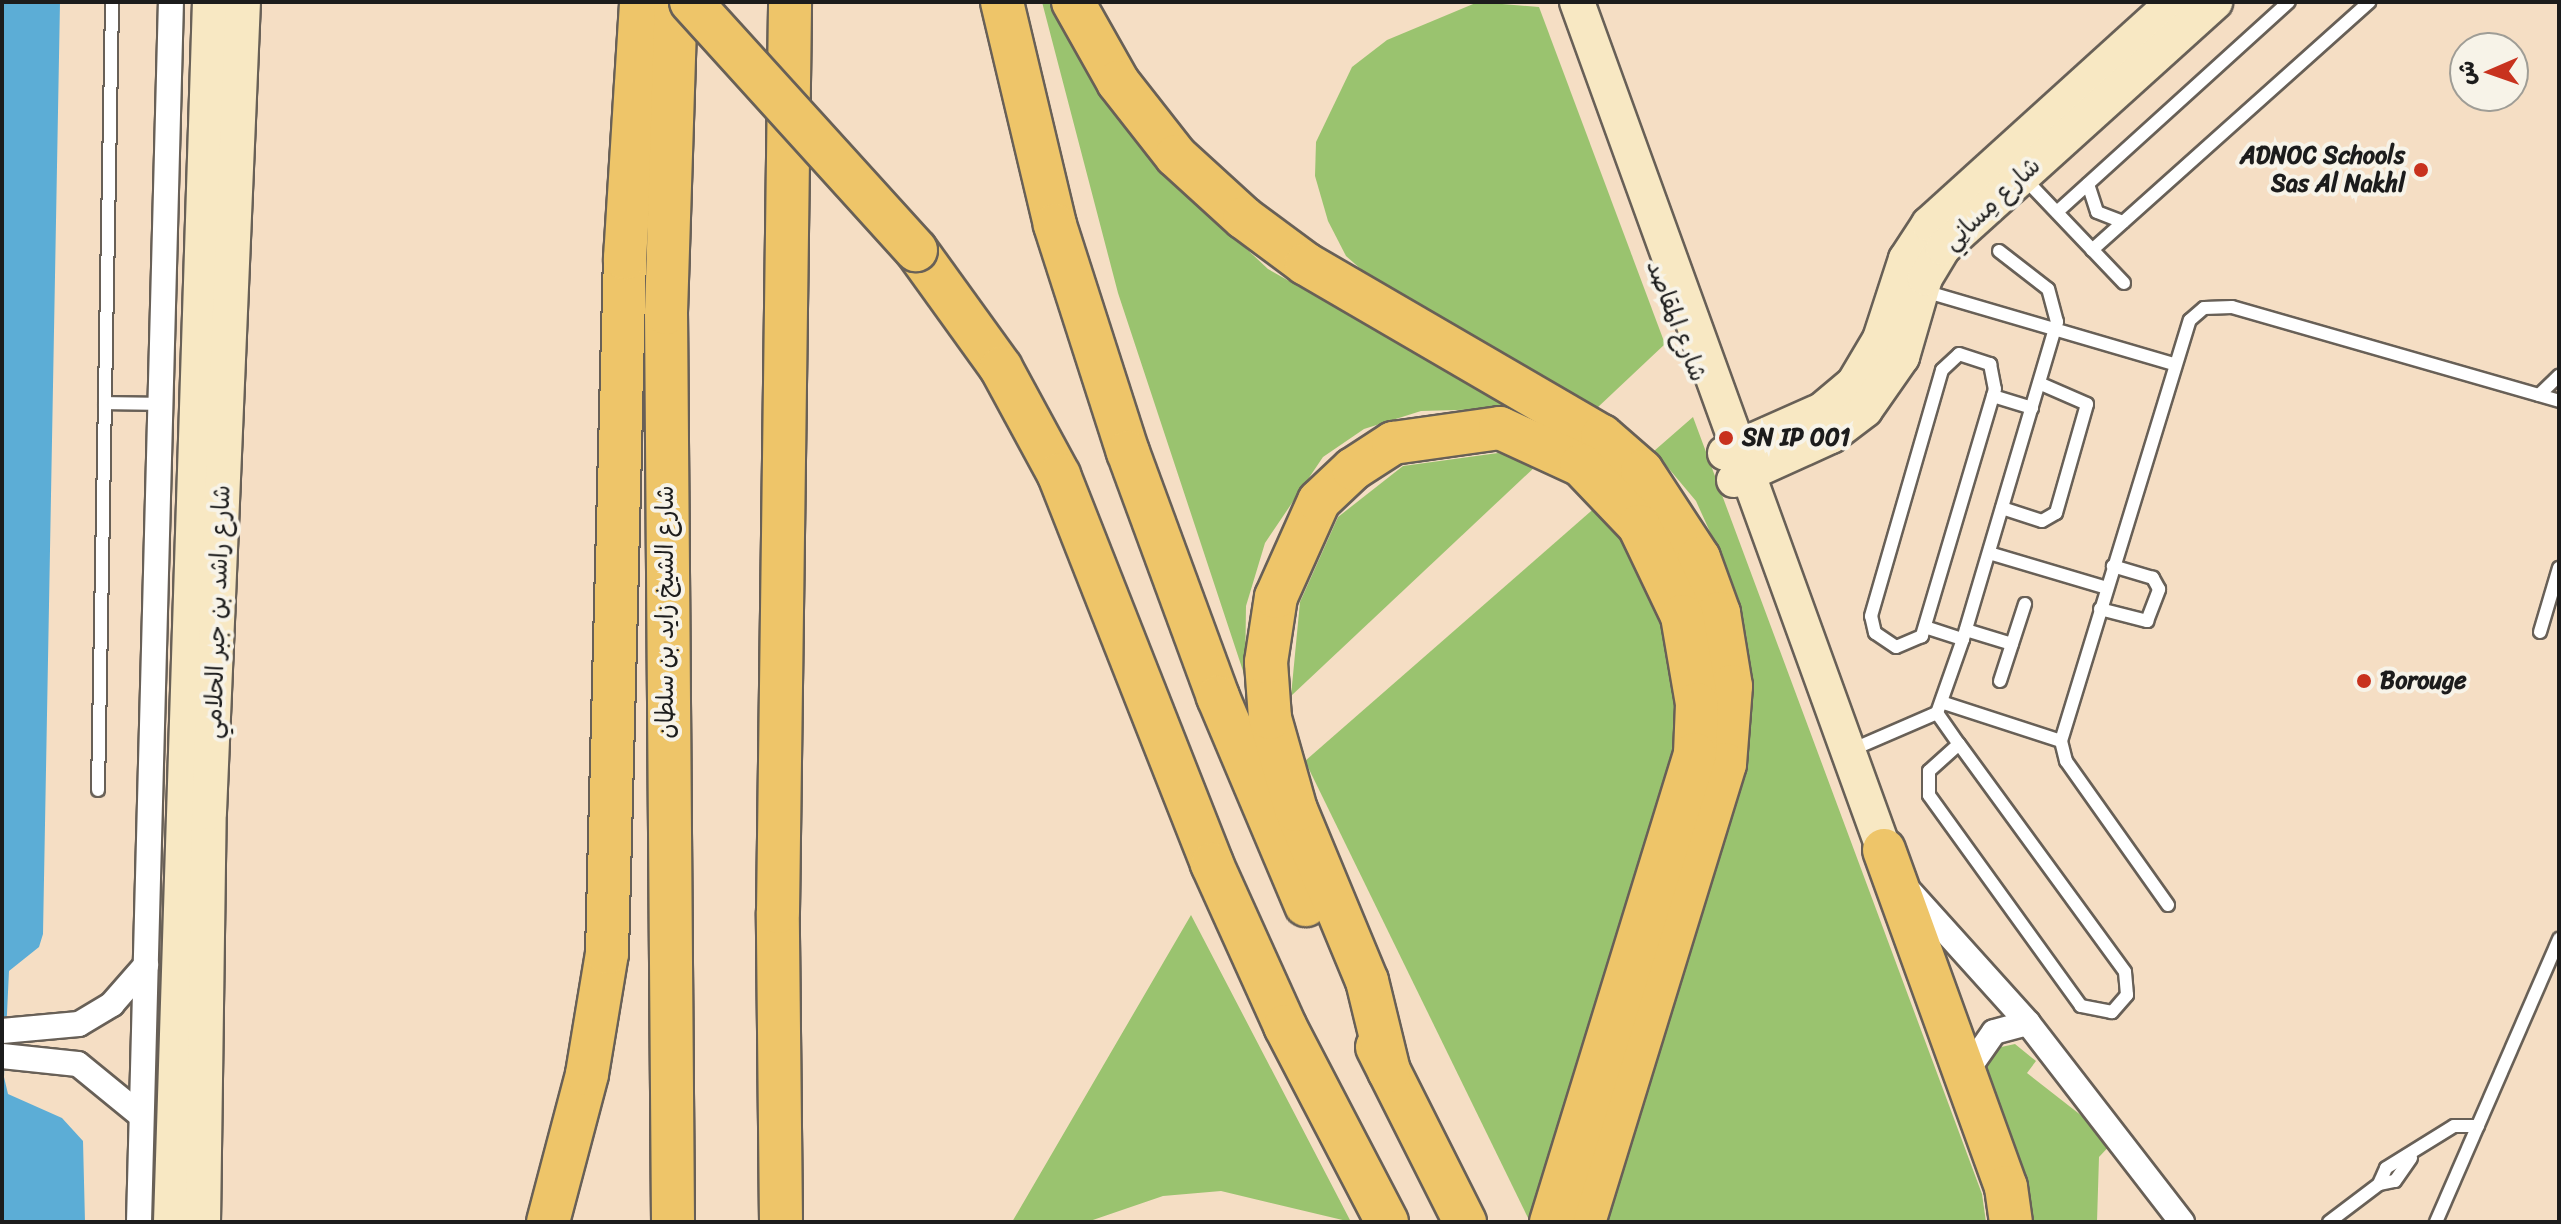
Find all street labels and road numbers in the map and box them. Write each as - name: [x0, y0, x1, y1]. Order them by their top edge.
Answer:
- street label: شارع مِسانِي: [1937, 152, 2047, 256]
- street label: شارع المقاصد: [1640, 256, 1712, 386]
- street label: شارع راشد بن جبر الحلامي: [199, 485, 237, 739]
- street label: شارع الشيخ زايد بن سلطان: [652, 485, 680, 739]

